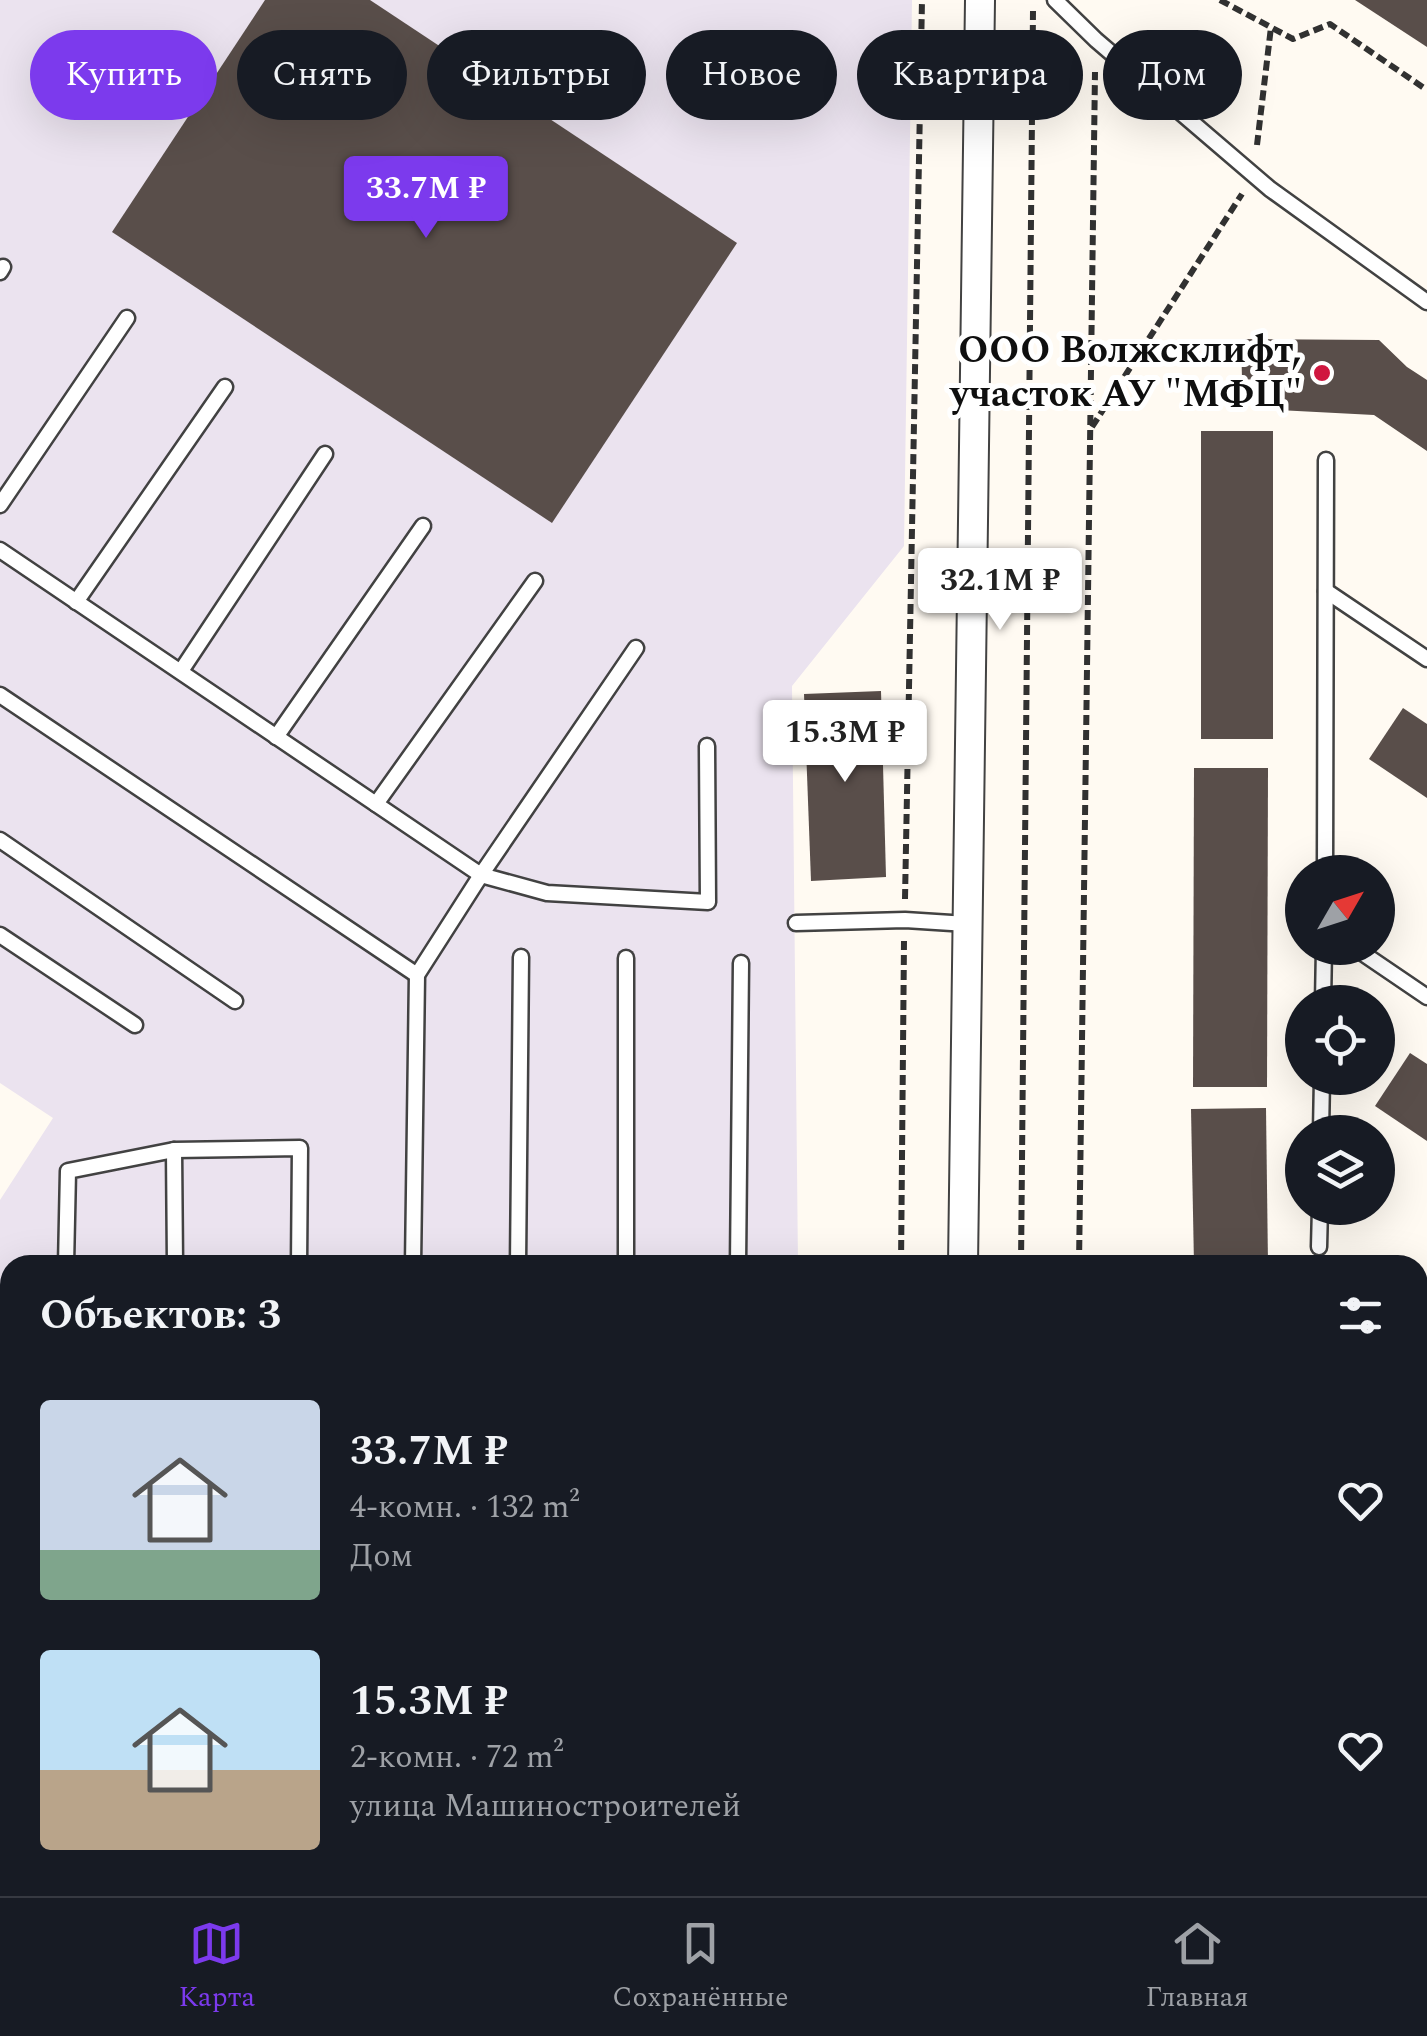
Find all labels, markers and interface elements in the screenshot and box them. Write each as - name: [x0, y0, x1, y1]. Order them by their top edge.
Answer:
- chip: Купить: [30, 30, 217, 120]
- chip: Снять: [237, 30, 407, 120]
- chip: Фильтры: [427, 30, 646, 120]
- chip: Новое: [666, 30, 837, 120]
- chip: Квартира: [857, 30, 1083, 120]
- chip: Дом: [1103, 30, 1242, 120]
- pin: 33.7M ₽: [334, 156, 518, 241]
- text: 33.7M ₽: [366, 164, 486, 213]
- place label: ООО Волжсклифт, участок АУ "МФЦ": [949, 322, 1302, 424]
- marker: ООО Волжсклифт, участок АУ "МФЦ": [1311, 362, 1333, 384]
- pin: 32.1M ₽: [908, 548, 1092, 633]
- text: 32.1M ₽: [940, 556, 1060, 605]
- pin: 15.3M ₽: [753, 700, 937, 785]
- text: 15.3M ₽: [785, 708, 905, 757]
- north arrow: [1285, 855, 1395, 965]
- map controls: [1285, 855, 1395, 1225]
- button: locate: [1285, 985, 1395, 1095]
- button: layers: [1285, 1115, 1395, 1225]
- text: Объектов: 3: [40, 1284, 281, 1347]
- icon: filters: [1333, 1288, 1388, 1343]
- text: 33.7M ₽: [350, 1420, 508, 1483]
- icon: home: [120, 1440, 240, 1560]
- icon: heart: [1333, 1473, 1388, 1528]
- text: 4-комн. · 132 m²: [350, 1483, 580, 1532]
- text: Дом: [350, 1532, 413, 1581]
- text: 15.3M ₽: [350, 1670, 508, 1733]
- icon: home: [120, 1690, 240, 1810]
- icon: heart: [1333, 1723, 1388, 1778]
- text: 2-комн. · 72 m²: [350, 1733, 564, 1782]
- text: улица Машиностроителей: [350, 1782, 741, 1831]
- tab: Карта: [179, 1916, 255, 2019]
- tab: Сохранённые: [612, 1916, 789, 2019]
- tab: Главная: [1146, 1916, 1248, 2019]

